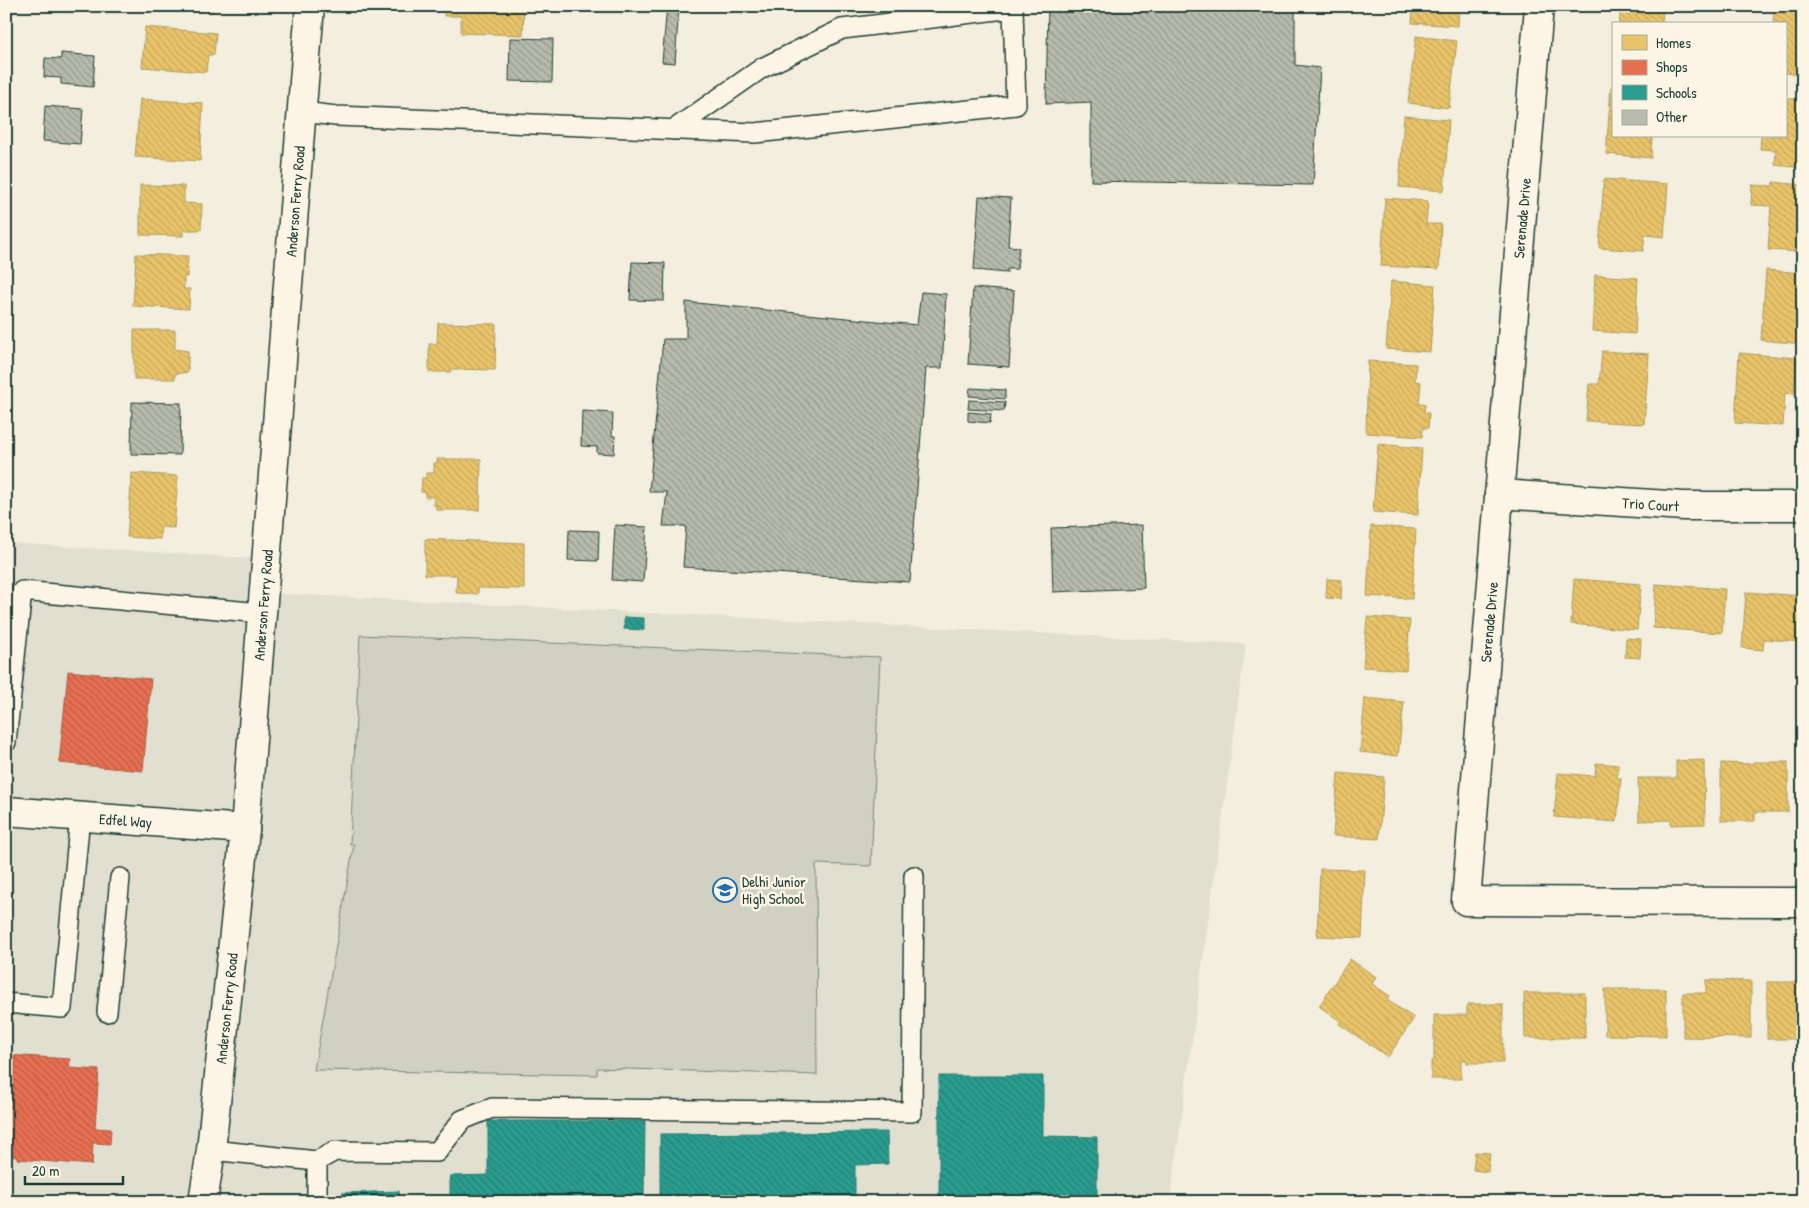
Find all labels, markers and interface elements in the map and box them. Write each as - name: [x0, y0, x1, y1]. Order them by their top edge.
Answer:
- legend: [1612, 22, 1786, 138]
- text: Homes: [1656, 32, 1691, 53]
- text: Shops: [1656, 56, 1688, 77]
- text: Schools: [1656, 82, 1697, 103]
- text: Other: [1656, 106, 1688, 127]
- street label: Anderson Ferry Road: [280, 145, 309, 258]
- street label: Serenade Drive: [1508, 177, 1536, 259]
- street label: Trio Court: [1622, 492, 1681, 516]
- street label: Anderson Ferry Road: [248, 549, 278, 661]
- street label: Serenade Drive: [1475, 581, 1503, 663]
- street label: Edfel Way: [99, 808, 153, 832]
- place label: Delhi Junior High School: [742, 871, 806, 909]
- school or university icon: Delhi Junior High School: [712, 877, 738, 903]
- street label: Anderson Ferry Road: [210, 952, 242, 1065]
- scale bar: [25, 1153, 122, 1185]
- text: 20 m: [32, 1160, 59, 1181]

